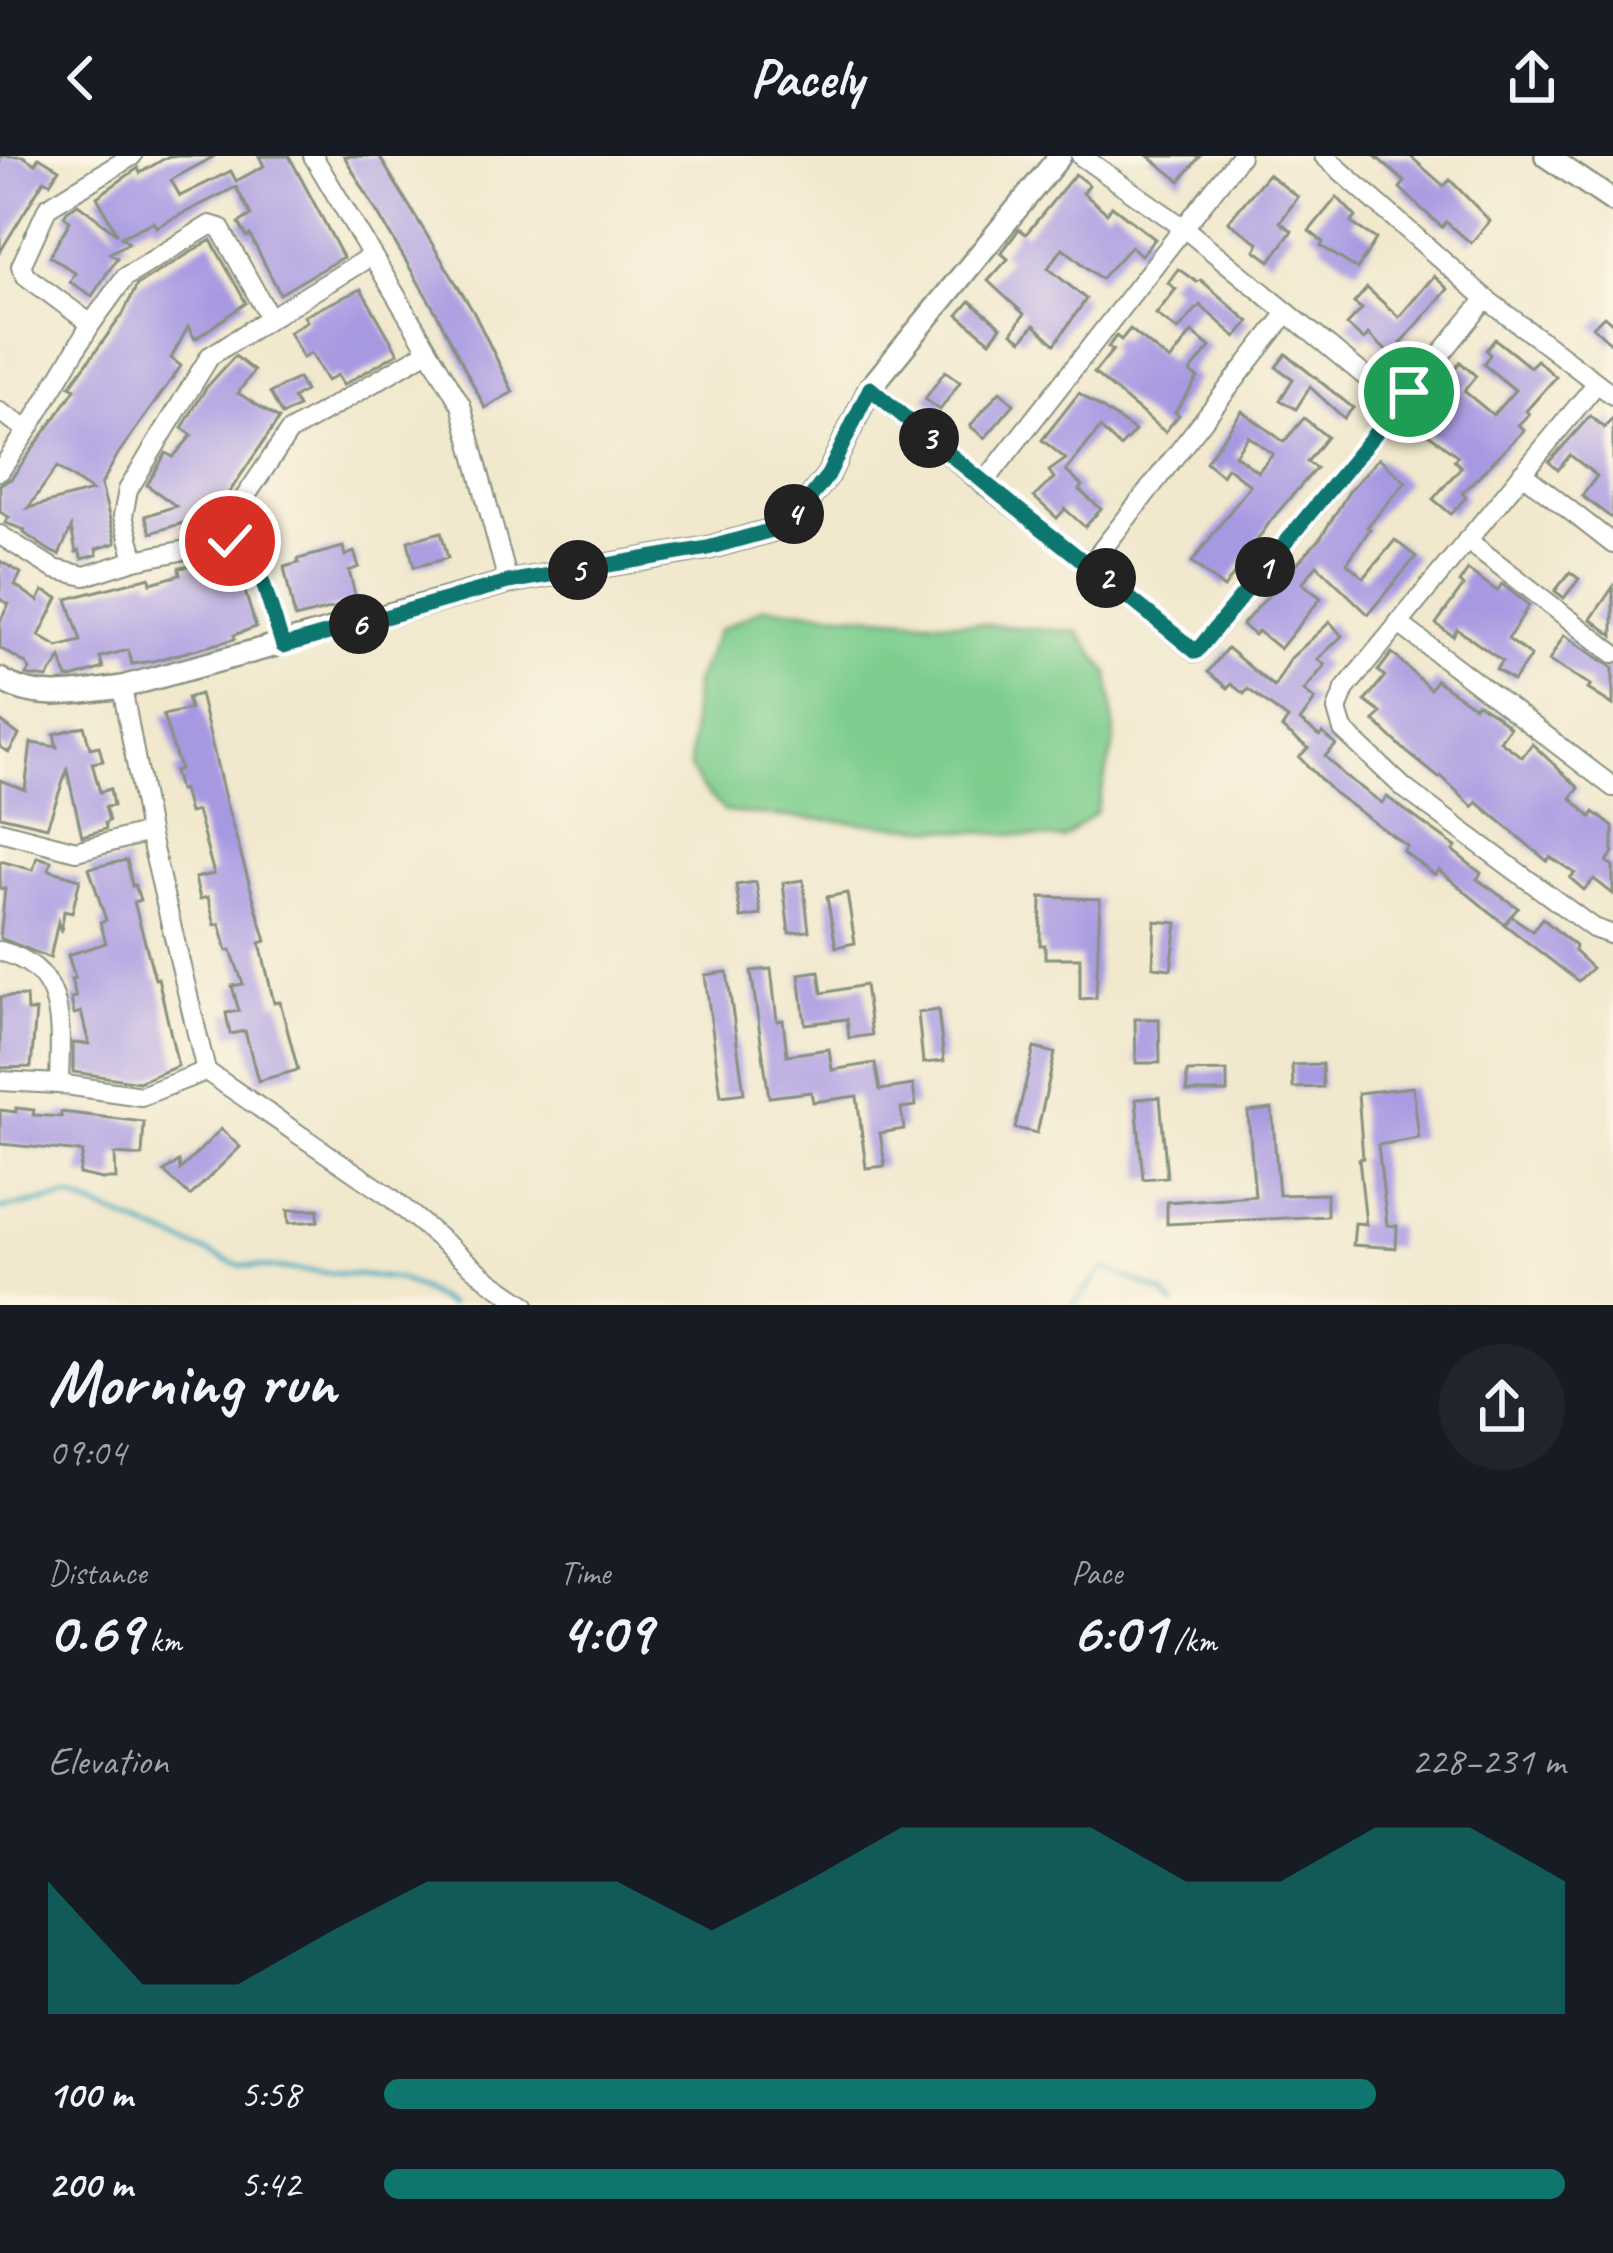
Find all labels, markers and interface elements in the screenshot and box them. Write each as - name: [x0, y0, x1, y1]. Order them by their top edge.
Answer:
- text: Pacely: [750, 44, 863, 112]
- icon: back: [48, 45, 114, 111]
- icon: share: [1499, 45, 1565, 111]
- pin: [1358, 341, 1460, 443]
- icon: arrive: [1376, 359, 1442, 425]
- pin: 3: [899, 408, 959, 468]
- text: 3: [922, 417, 936, 459]
- pin: 4: [764, 484, 824, 544]
- pin: [179, 490, 281, 592]
- text: 4: [787, 493, 801, 535]
- icon: check: [197, 508, 263, 574]
- pin: 1: [1235, 537, 1295, 597]
- pin: 5: [548, 540, 608, 600]
- text: 1: [1258, 546, 1272, 588]
- pin: 2: [1076, 548, 1136, 608]
- text: 5: [571, 549, 585, 591]
- text: 2: [1099, 557, 1113, 599]
- pin: 6: [329, 594, 389, 654]
- text: 6: [351, 603, 367, 645]
- text: Morning run: [48, 1341, 336, 1424]
- button: share: [1439, 1344, 1565, 1470]
- text: 09:04: [48, 1428, 126, 1477]
- text: Distance: [48, 1552, 146, 1594]
- text: Time: [560, 1552, 610, 1594]
- text: Pace: [1071, 1552, 1122, 1594]
- text: 0.69: [48, 1594, 141, 1670]
- text: 4:09: [560, 1594, 652, 1670]
- text: 6:01: [1071, 1594, 1165, 1670]
- text: km: [141, 1620, 182, 1662]
- text: /km: [1165, 1620, 1217, 1662]
- text: Elevation: [48, 1737, 168, 1786]
- text: 228–231 m: [1411, 1737, 1565, 1786]
- text: 100 m: [48, 2070, 132, 2119]
- text: 5:58: [240, 2070, 300, 2119]
- text: 200 m: [48, 2160, 132, 2209]
- text: 5:42: [240, 2160, 300, 2209]

